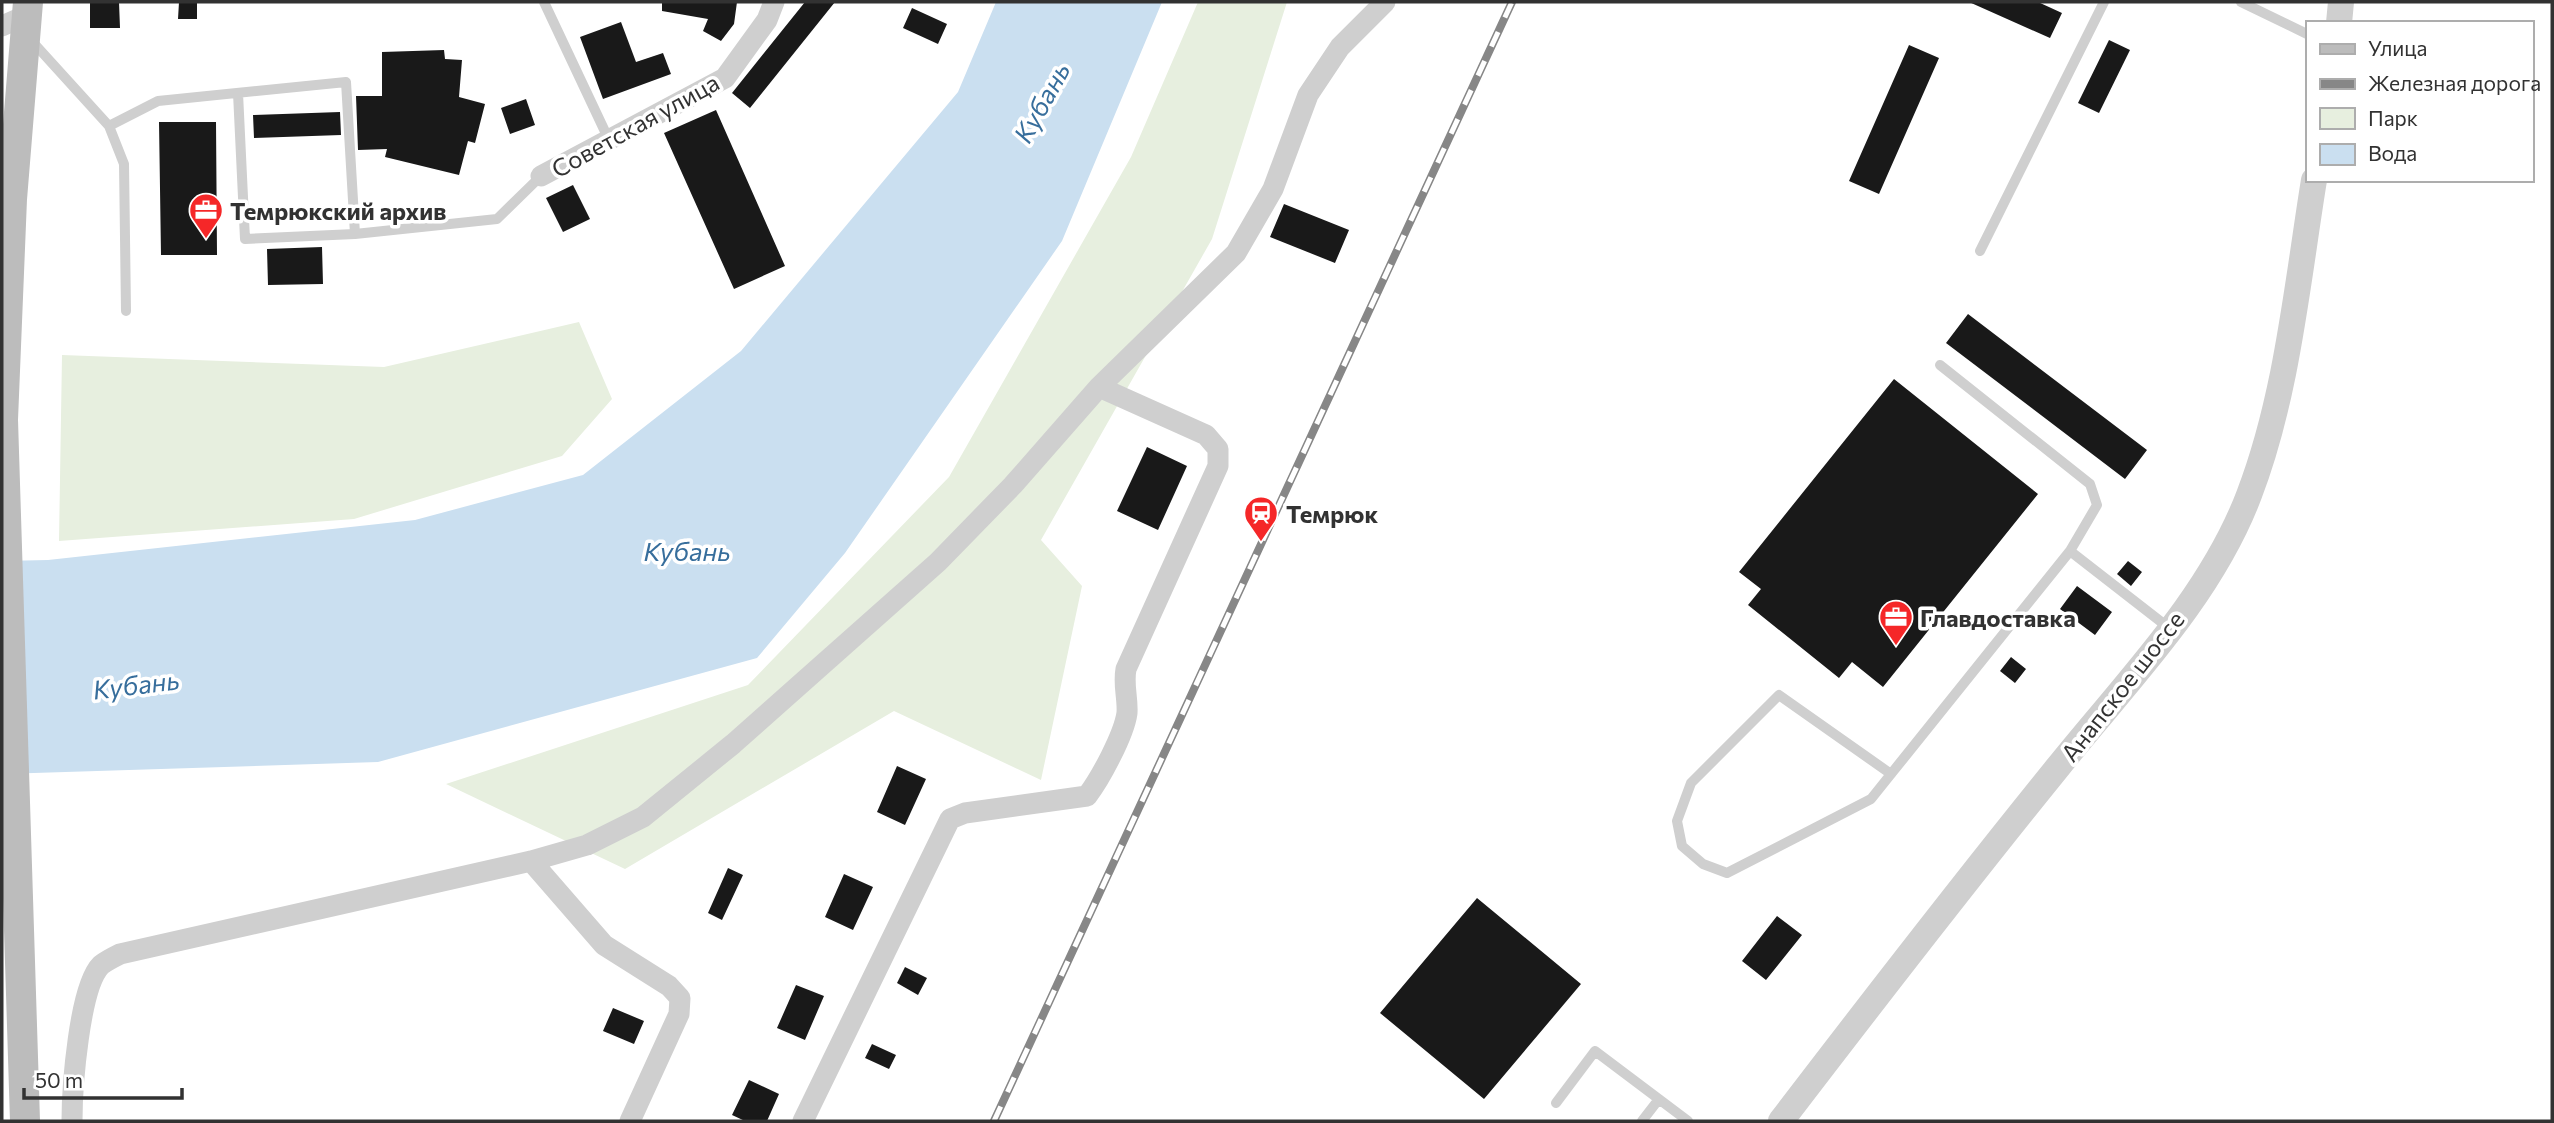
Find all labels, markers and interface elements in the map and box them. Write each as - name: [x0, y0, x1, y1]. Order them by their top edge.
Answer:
- legend: [2306, 21, 2533, 182]
- text: Улица: [2368, 35, 2427, 60]
- water label: Кубань: [1006, 56, 1076, 148]
- street label: Советская улица: [546, 67, 724, 183]
- text: Железная дорога: [2368, 70, 2541, 95]
- text: Парк: [2368, 105, 2418, 130]
- text: Вода: [2368, 140, 2417, 165]
- office icon: Темрюкский архив: [187, 191, 225, 240]
- place label: Темрюкский архив: [230, 196, 446, 225]
- station icon: Темрюк: [1242, 494, 1280, 543]
- place label: Темрюк: [1286, 499, 1378, 528]
- water label: Кубань: [643, 535, 731, 566]
- office icon: Главдоставка: [1877, 598, 1915, 647]
- place label: Главдоставка: [1920, 603, 2076, 632]
- street label: Анапское шоссе: [2054, 605, 2190, 767]
- water label: Кубань: [91, 663, 181, 705]
- scale bar: [24, 1056, 182, 1100]
- text: 50 m: [35, 1067, 83, 1092]

